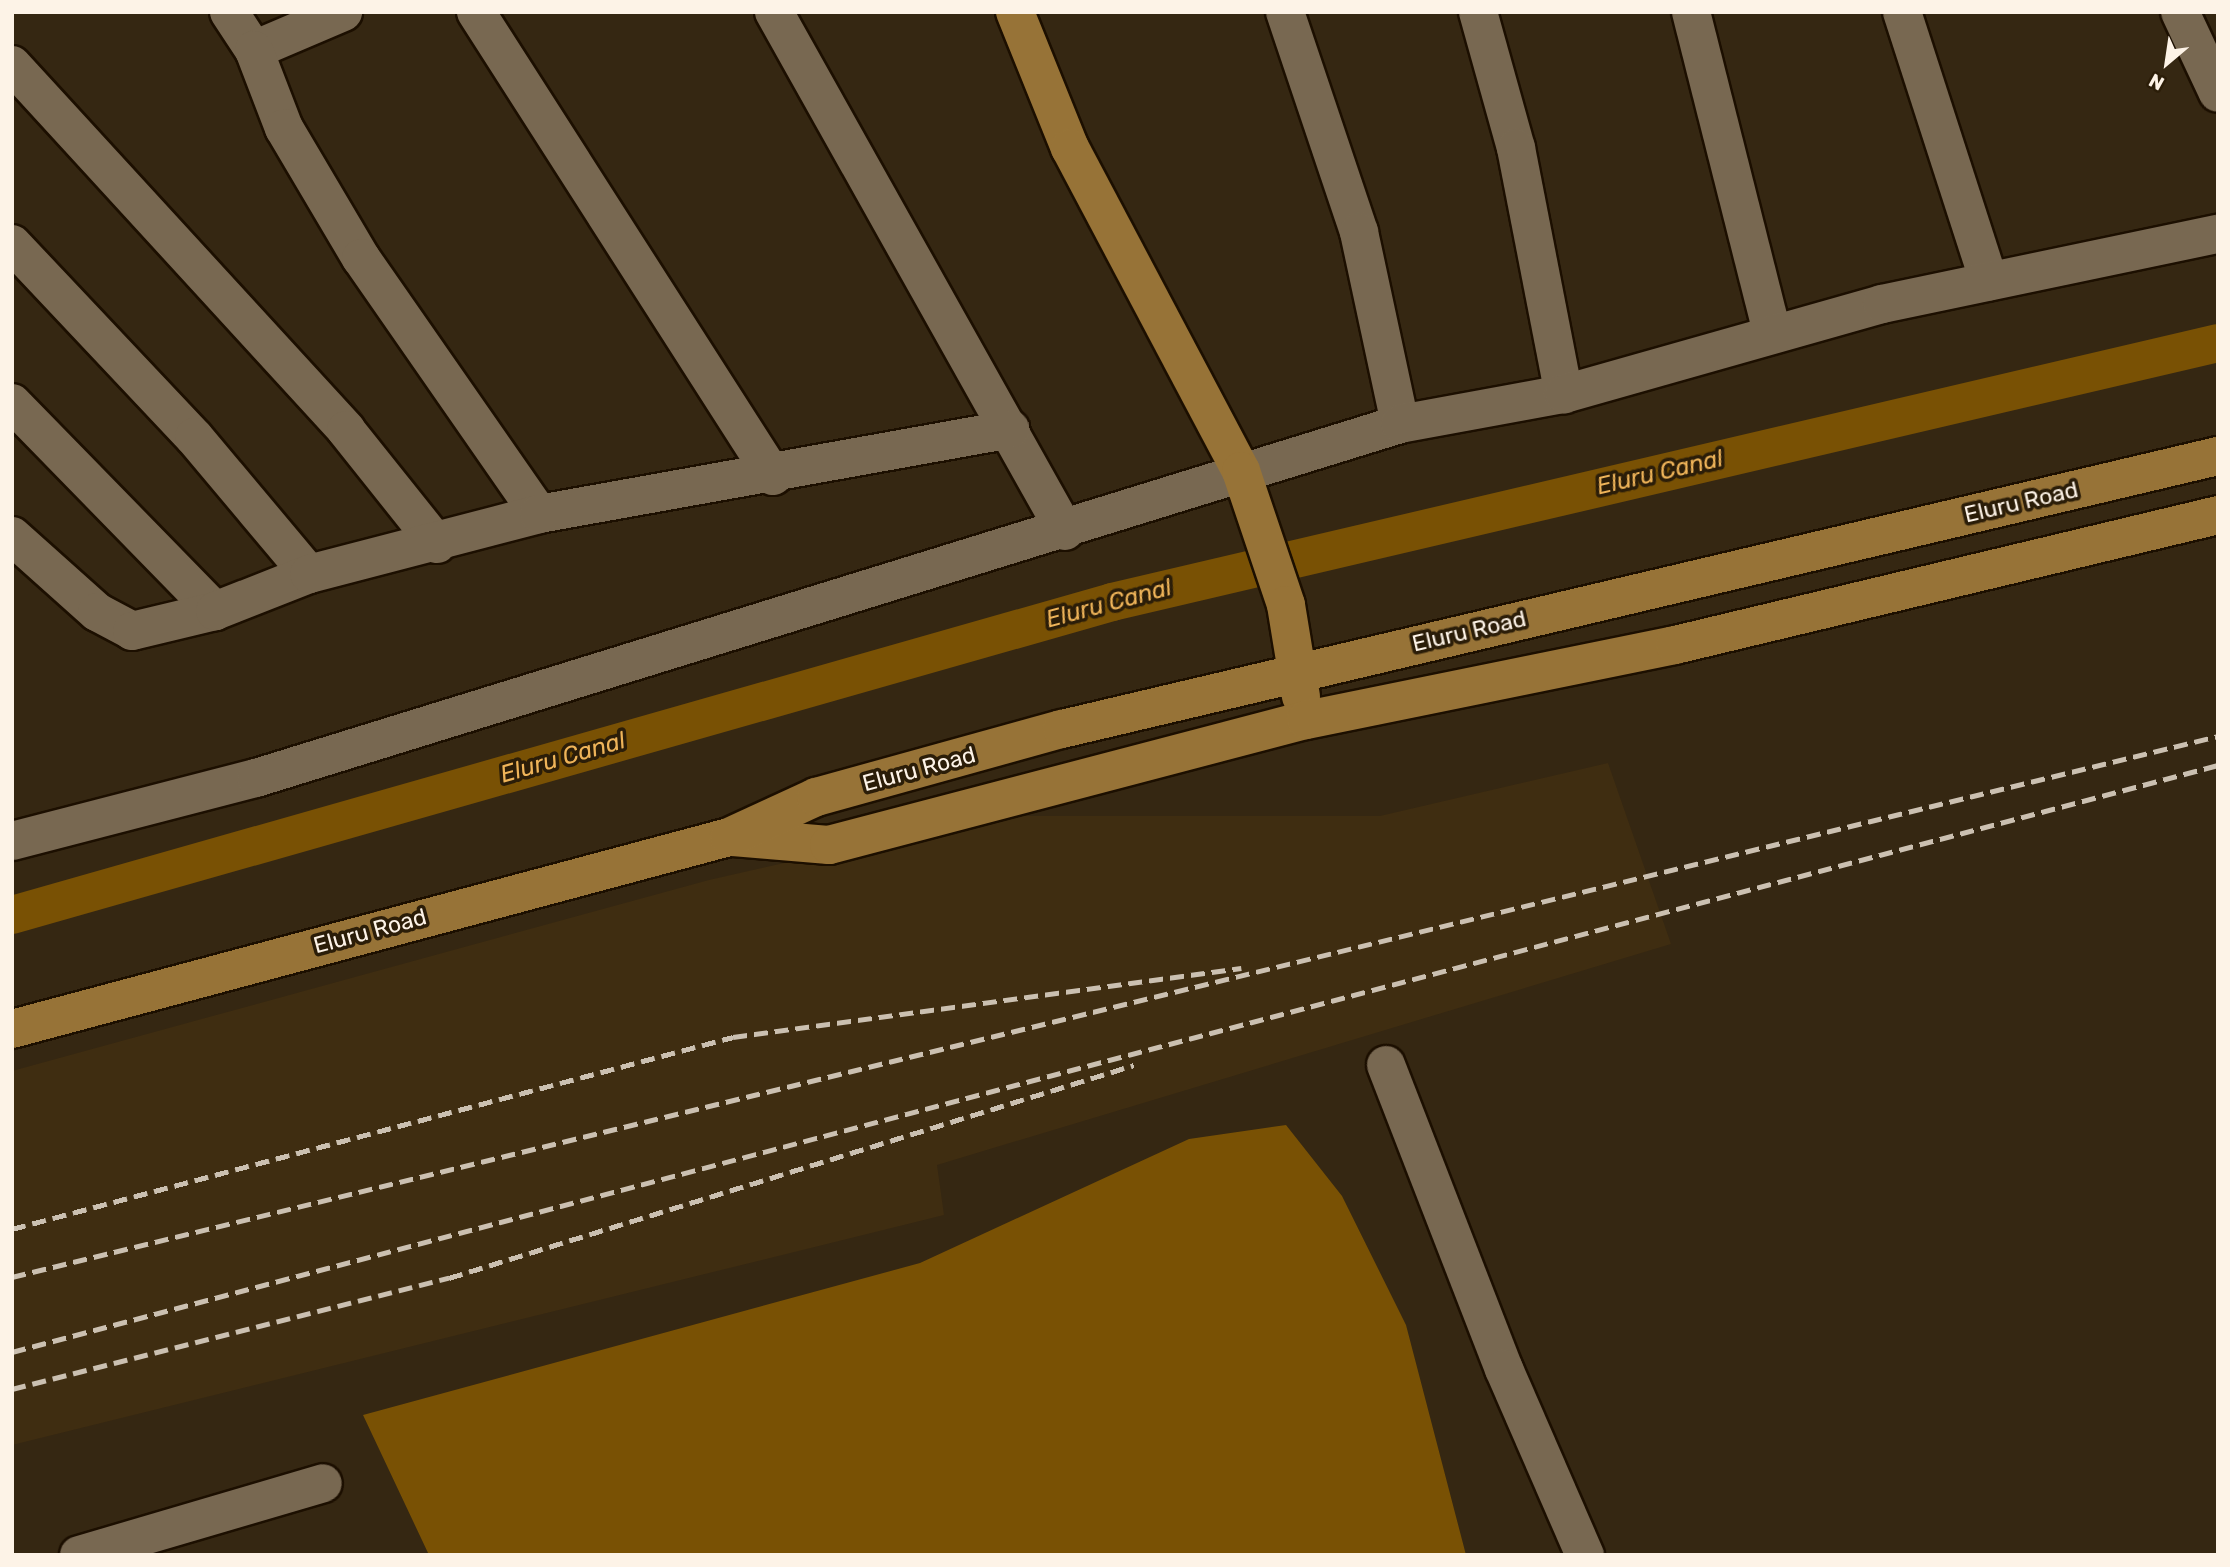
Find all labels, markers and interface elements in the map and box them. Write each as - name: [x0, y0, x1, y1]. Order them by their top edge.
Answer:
- north arrow: [2132, 28, 2202, 98]
- text: N: [2145, 68, 2168, 95]
- water label: Eluru Canal: [1594, 444, 1726, 502]
- street label: Eluru Road: [1961, 475, 2081, 529]
- water label: Eluru Canal: [1043, 573, 1175, 635]
- street label: Eluru Road: [1409, 604, 1529, 658]
- water label: Eluru Canal: [497, 726, 629, 790]
- street label: Eluru Road: [859, 741, 979, 797]
- street label: Eluru Road: [310, 903, 430, 959]

